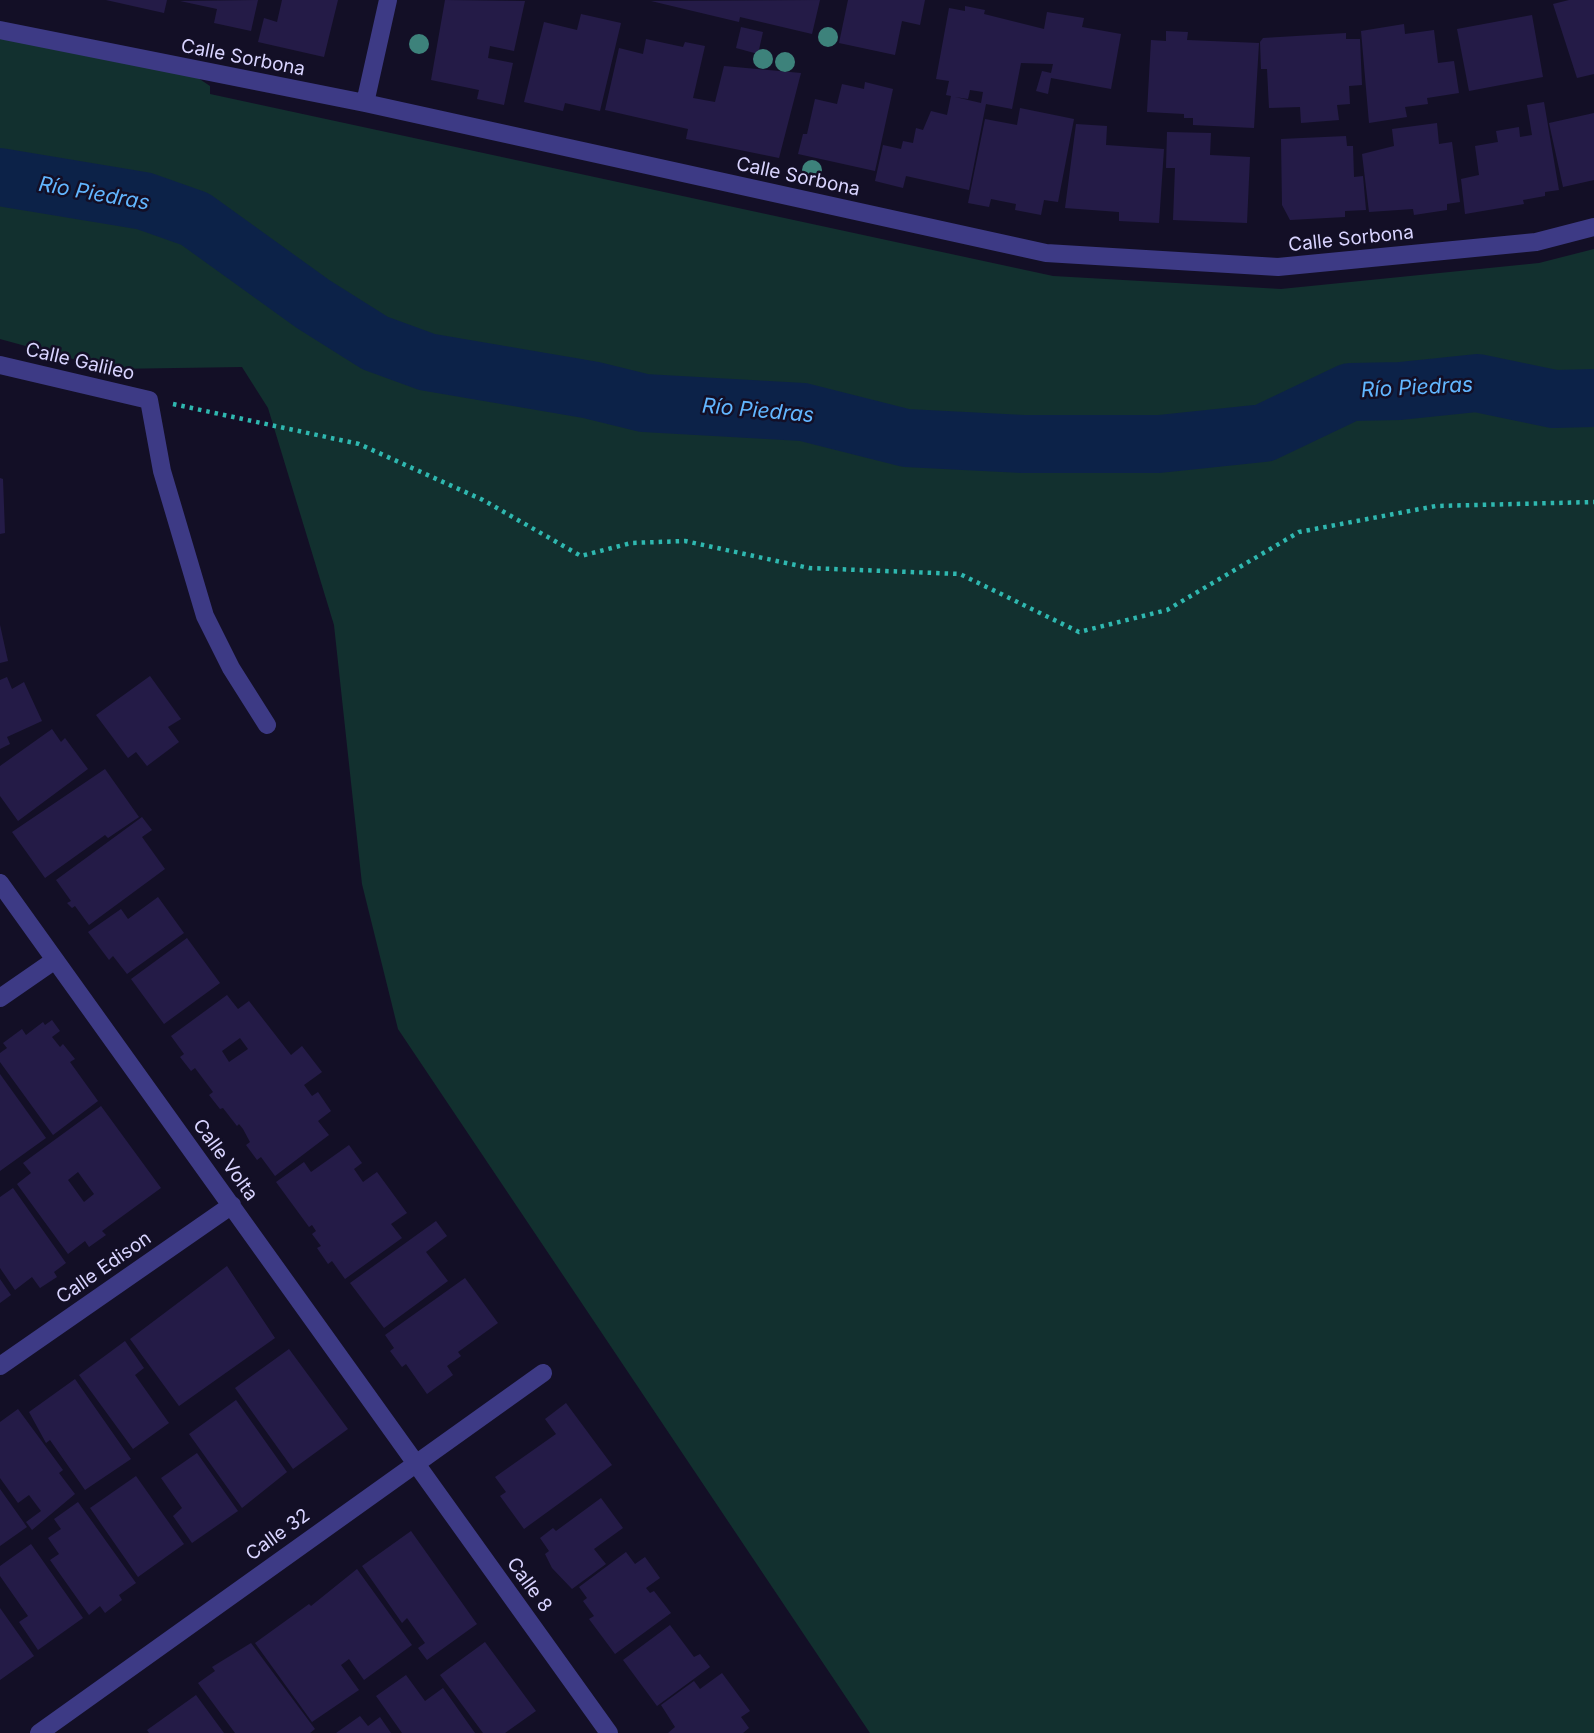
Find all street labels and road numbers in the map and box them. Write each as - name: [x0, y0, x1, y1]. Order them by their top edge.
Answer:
- street label: Calle Sorbona: [179, 35, 307, 81]
- street label: Calle Sorbona: [734, 153, 862, 201]
- street label: Calle Sorbona: [1287, 221, 1415, 257]
- street label: Calle Galileo: [23, 338, 137, 386]
- street label: Calle Volta: [188, 1115, 262, 1205]
- street label: Calle Edison: [52, 1227, 156, 1309]
- street label: Calle 32: [242, 1504, 314, 1566]
- street label: Calle 8: [502, 1553, 556, 1617]

